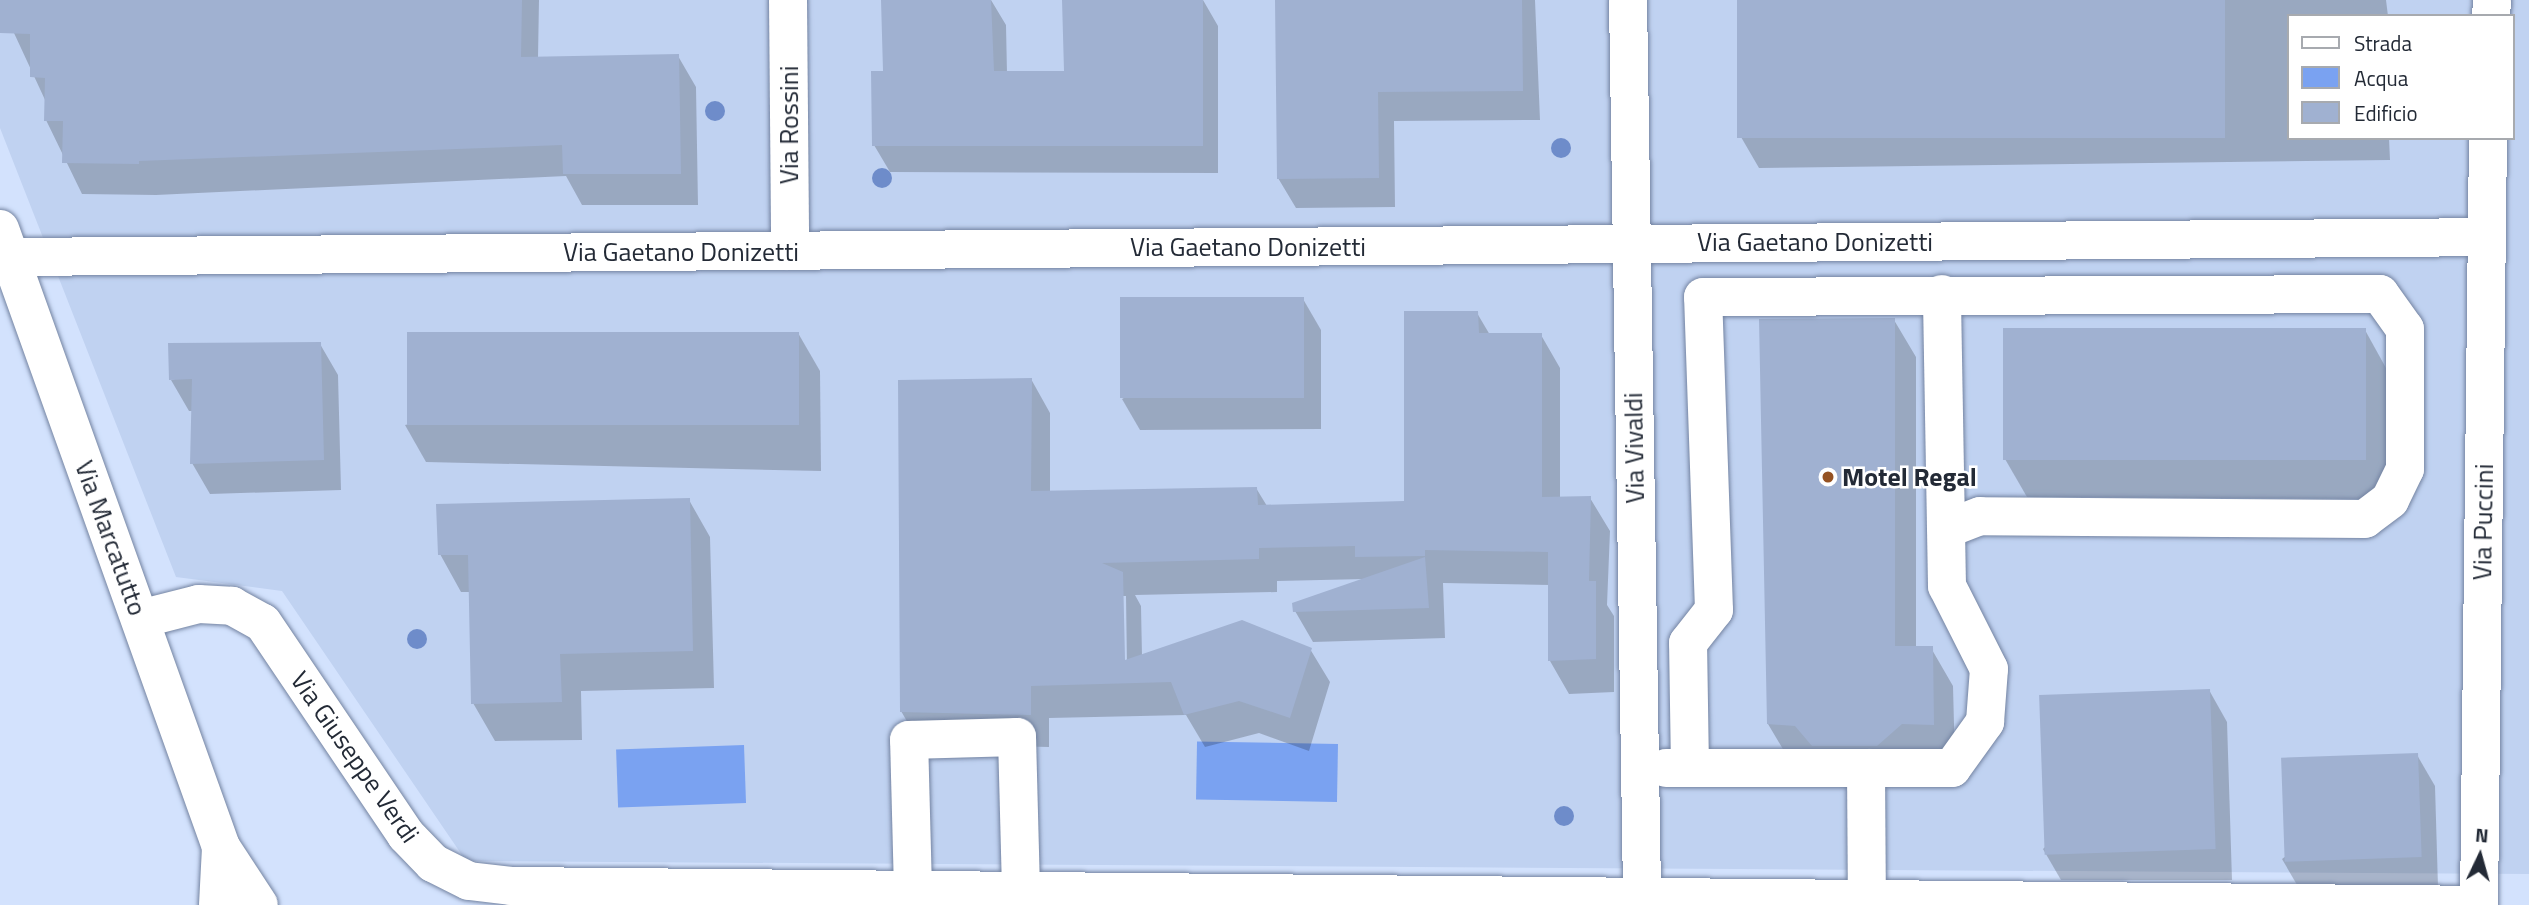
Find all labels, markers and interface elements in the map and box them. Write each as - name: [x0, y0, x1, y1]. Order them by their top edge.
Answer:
- legend: [2288, 14, 2515, 140]
- text: Strada: [2354, 27, 2412, 59]
- text: Acqua: [2354, 62, 2408, 94]
- street label: Via Rossini: [773, 66, 805, 184]
- text: Edificio: [2354, 97, 2418, 129]
- street label: Via Gaetano Donizetti: [1697, 226, 1933, 258]
- street label: Via Gaetano Donizetti: [1130, 231, 1366, 263]
- street label: Via Gaetano Donizetti: [563, 236, 799, 268]
- street label: Via Vivaldi: [1617, 392, 1651, 504]
- street label: Via Marcatutto: [69, 456, 153, 620]
- place label: Motel Regal: [1842, 461, 1977, 493]
- street label: Via Puccini: [2466, 463, 2500, 581]
- marker: Motel Regal: [1820, 469, 1836, 485]
- street label: Via Giuseppe Verdi: [284, 665, 426, 849]
- text: N: [2474, 820, 2490, 850]
- north arrow: [2445, 821, 2515, 891]

